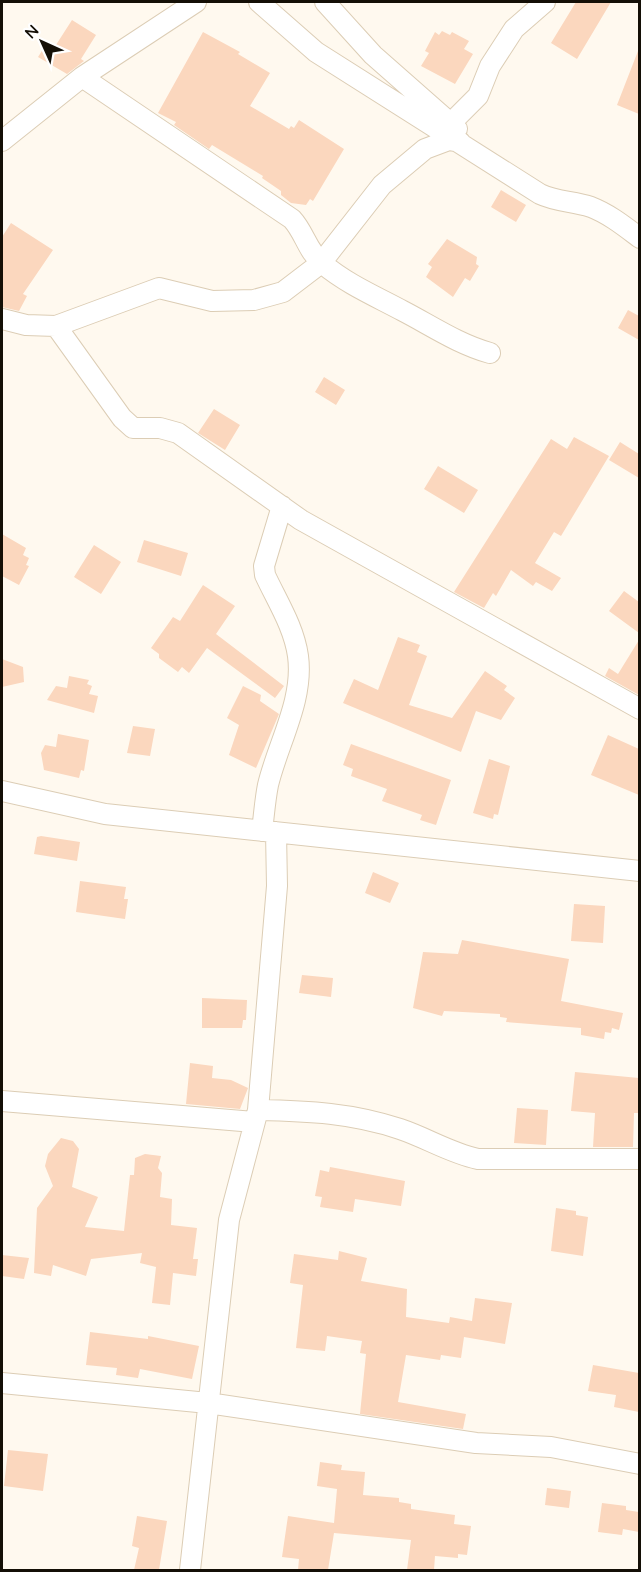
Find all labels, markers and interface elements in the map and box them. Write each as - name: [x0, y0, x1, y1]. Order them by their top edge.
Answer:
- north arrow: [12, 12, 72, 72]
- text: N: [20, 20, 43, 43]

